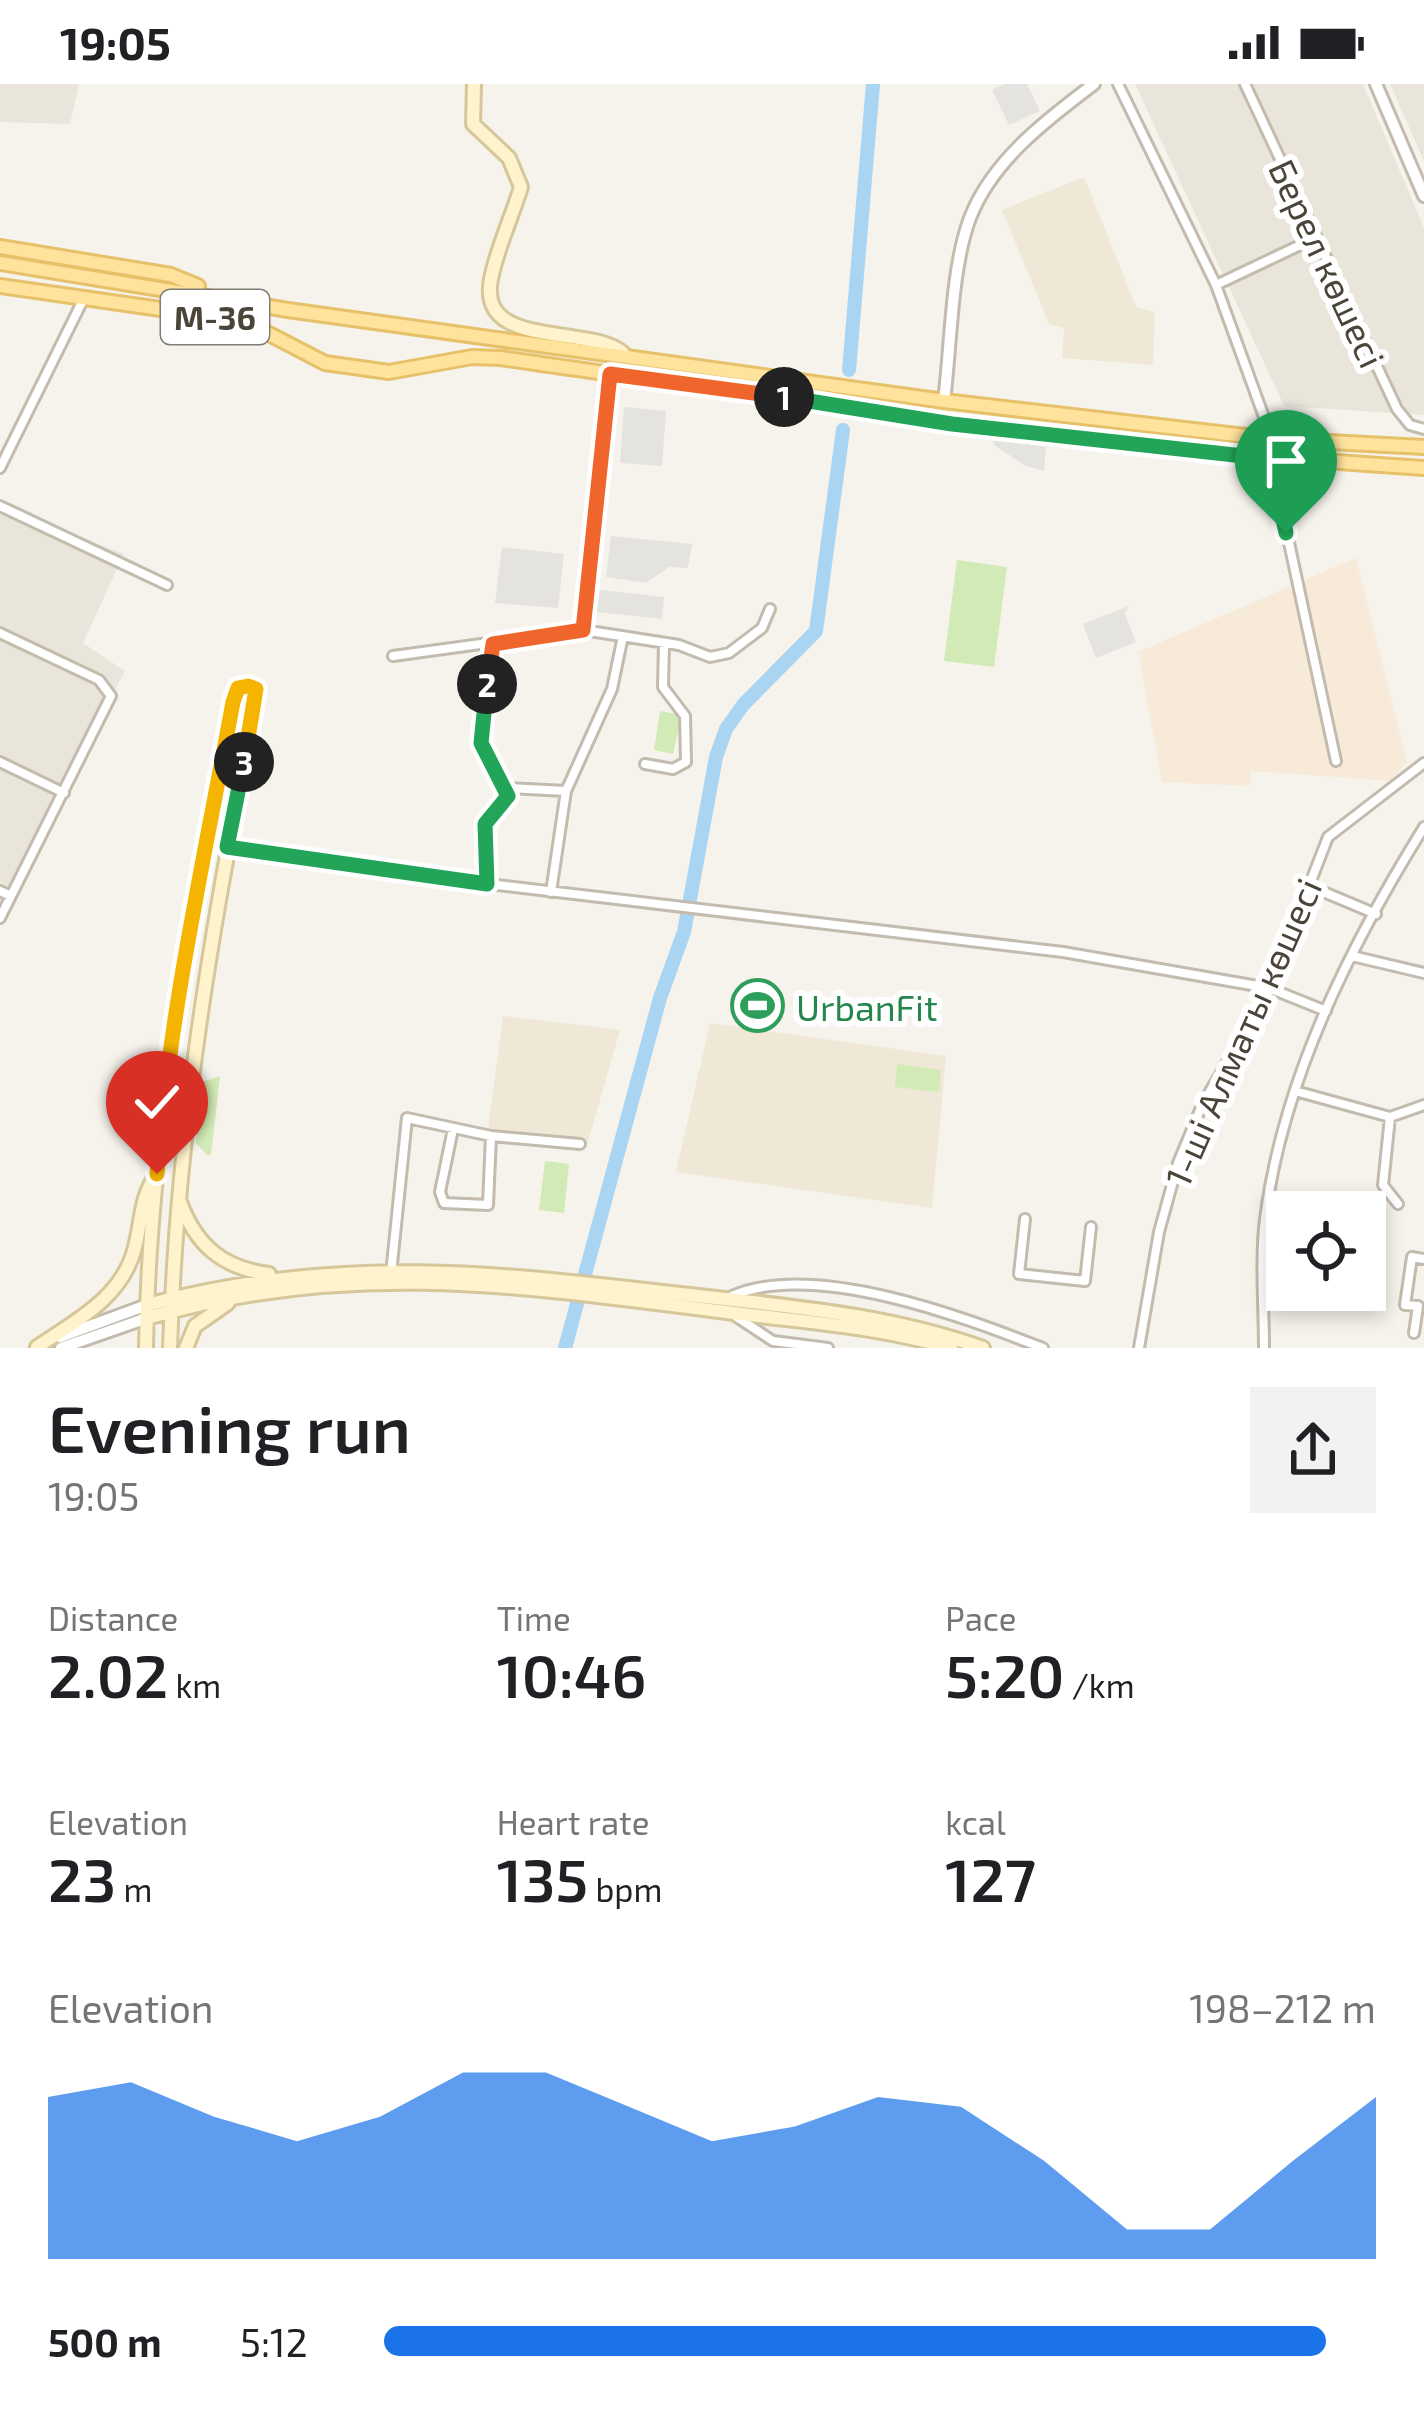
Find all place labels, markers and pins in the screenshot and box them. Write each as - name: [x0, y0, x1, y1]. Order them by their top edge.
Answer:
- pin: 1: [754, 367, 814, 427]
- pin: [1235, 410, 1337, 533]
- pin: 2: [457, 654, 517, 714]
- pin: 3: [214, 732, 274, 792]
- sports icon: UrbanFit: [729, 978, 785, 1034]
- place label: UrbanFit: [796, 985, 938, 1028]
- pin: [106, 1051, 208, 1174]

